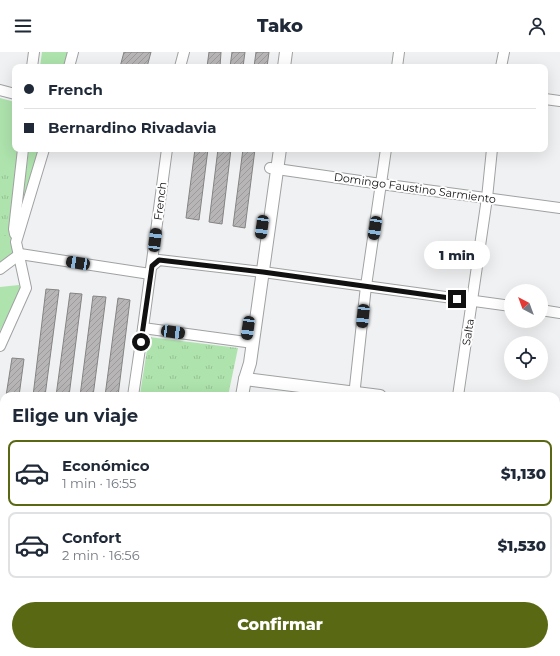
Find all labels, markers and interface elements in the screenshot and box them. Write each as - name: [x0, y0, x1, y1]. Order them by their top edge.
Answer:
- icon: menu: [12, 15, 34, 37]
- text: Tako: [257, 15, 303, 37]
- icon: person: [526, 15, 548, 37]
- text: French: [48, 80, 103, 99]
- text: Bernardino Rivadavia: [48, 118, 216, 137]
- street label: Domingo Faustino Sarmiento: [333, 170, 497, 206]
- street label: French: [151, 181, 169, 221]
- car: [254, 214, 270, 240]
- car: [367, 215, 383, 241]
- car: [148, 227, 162, 253]
- callout: 1 min: [424, 241, 490, 269]
- text: 1 min: [439, 247, 475, 263]
- car: [65, 255, 91, 271]
- north arrow: [504, 284, 548, 328]
- map controls: [504, 284, 548, 380]
- route end: [448, 290, 466, 308]
- car: [356, 303, 370, 329]
- car: [240, 315, 256, 341]
- street label: Salta: [459, 318, 477, 346]
- car: [160, 324, 186, 340]
- route start: [132, 333, 150, 351]
- button: locate: [504, 336, 548, 380]
- text: Elige un viaje: [12, 405, 138, 427]
- icon: car: [14, 455, 50, 491]
- text: Económico: [62, 456, 150, 475]
- text: $1,130: [501, 464, 546, 483]
- text: 1 min · 16:55: [62, 475, 136, 491]
- icon: car: [14, 527, 50, 563]
- text: Confort: [62, 528, 122, 547]
- text: $1,530: [498, 536, 546, 555]
- text: 2 min · 16:56: [62, 547, 140, 563]
- button: Confirmar: [12, 602, 548, 648]

